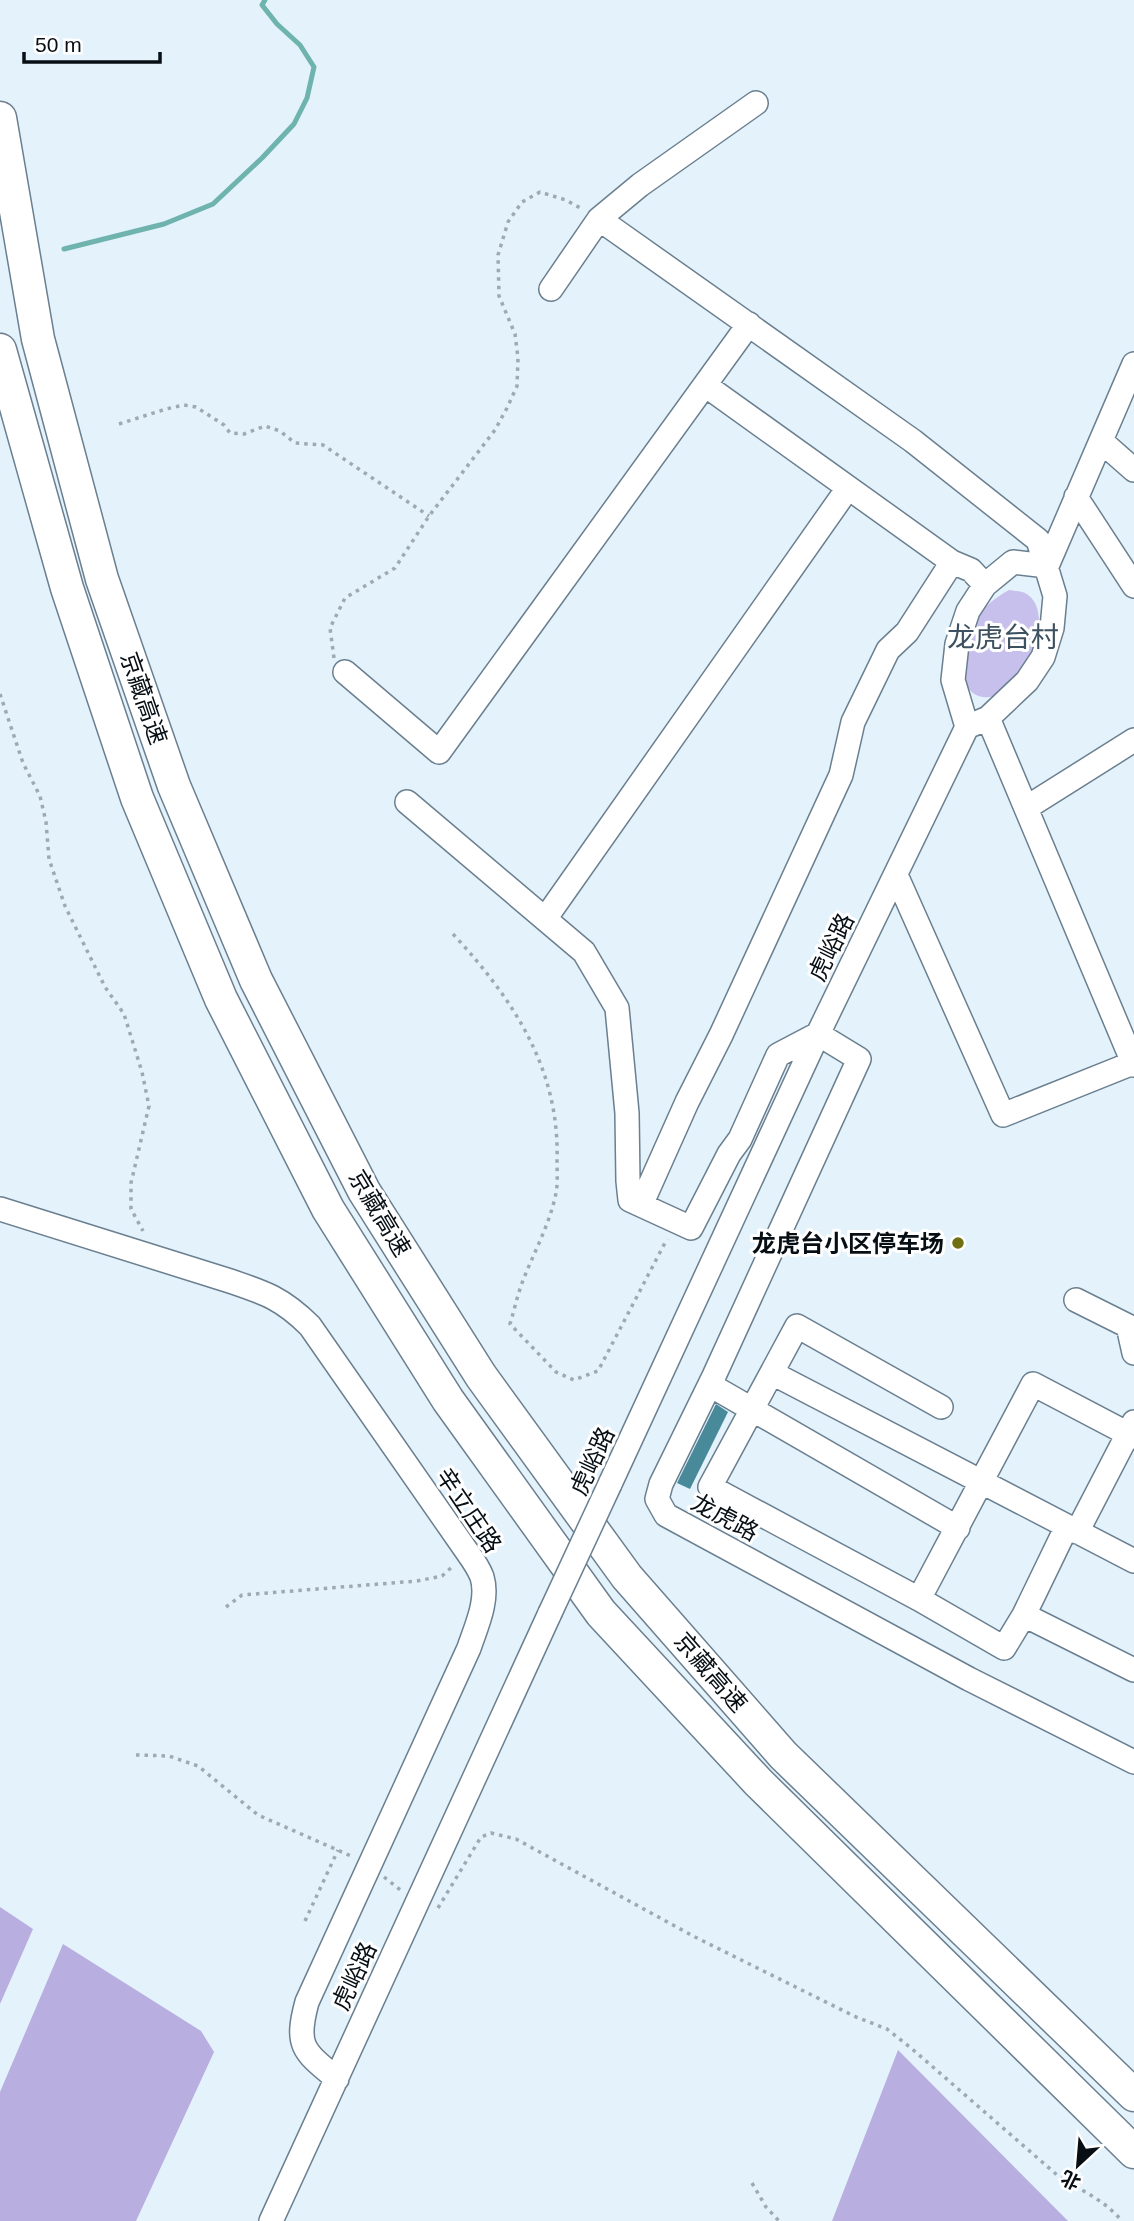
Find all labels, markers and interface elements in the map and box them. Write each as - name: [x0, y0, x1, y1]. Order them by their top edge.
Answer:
- scale bar: [24, 21, 161, 65]
- text: 50 m: [35, 33, 82, 56]
- district label: 龙虎台村: [947, 622, 1059, 653]
- street label: 京藏高速: [116, 648, 172, 748]
- street label: 虎峪路: [803, 909, 859, 985]
- street label: 京藏高速: [344, 1165, 416, 1261]
- place label: 龙虎台小区停车场: [752, 1230, 944, 1257]
- marker: 龙虎台小区停车场: [950, 1235, 966, 1251]
- street label: 虎峪路: [565, 1423, 619, 1499]
- street label: 辛立庄路: [431, 1463, 507, 1557]
- street label: 龙虎路: [687, 1488, 763, 1546]
- street label: 京藏高速: [669, 1627, 753, 1717]
- street label: 虎峪路: [327, 1938, 381, 2014]
- north arrow: [1043, 2130, 1113, 2200]
- text: 北: [1058, 2166, 1084, 2193]

